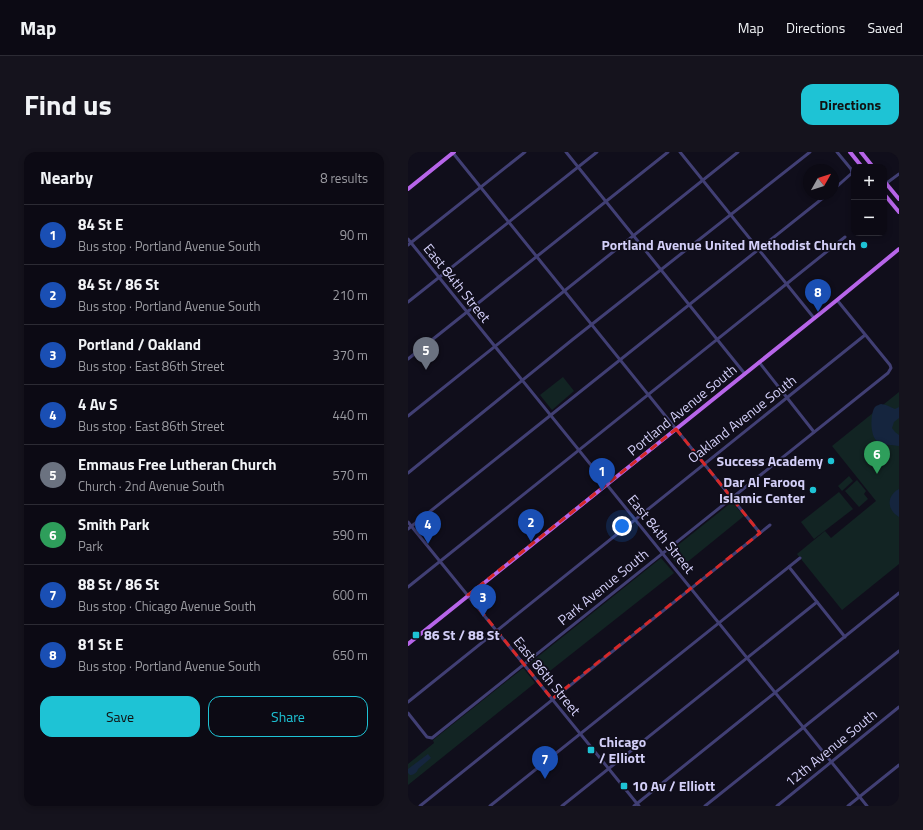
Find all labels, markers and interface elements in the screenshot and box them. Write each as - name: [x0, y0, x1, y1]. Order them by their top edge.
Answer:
- text: Map: [20, 13, 56, 42]
- text: Map: [738, 17, 764, 38]
- text: Directions: [786, 17, 845, 38]
- text: Saved: [867, 17, 903, 38]
- text: Find us: [24, 83, 112, 126]
- button: Directions: [801, 84, 899, 125]
- north arrow: [803, 164, 839, 200]
- map controls: [851, 164, 887, 236]
- button: +: [851, 164, 887, 200]
- text: Nearby: [40, 165, 93, 191]
- text: 8 results: [320, 168, 368, 188]
- button: −: [851, 200, 887, 236]
- text: 84 St E: [78, 213, 123, 236]
- text: 1: [49, 225, 57, 245]
- text: 90 m: [340, 225, 368, 245]
- place label: Portland Avenue United Methodist Church: [601, 234, 856, 255]
- text: Bus stop · Portland Avenue South: [78, 236, 260, 256]
- street label: East 84th Street: [419, 239, 496, 327]
- marker: Portland Avenue United Methodist Church: [859, 240, 869, 250]
- text: 84 St / 86 St: [78, 273, 159, 296]
- pin: 8: [805, 279, 831, 312]
- text: 2: [49, 285, 57, 305]
- text: 210 m: [332, 285, 368, 305]
- text: Bus stop · Portland Avenue South: [78, 296, 260, 316]
- text: Portland / Oakland: [78, 333, 201, 356]
- pin: 5: [413, 337, 439, 370]
- text: 3: [49, 345, 57, 365]
- text: 370 m: [332, 345, 368, 365]
- text: Bus stop · East 86th Street: [78, 356, 224, 376]
- street label: Portland Avenue South: [622, 359, 741, 460]
- street label: Oakland Avenue South: [683, 369, 801, 468]
- text: 4 Av S: [78, 393, 117, 416]
- text: 4: [49, 405, 57, 425]
- text: 440 m: [332, 405, 368, 425]
- text: Bus stop · East 86th Street: [78, 416, 224, 436]
- pin: 6: [864, 441, 890, 474]
- place label: Success Academy: [717, 450, 823, 471]
- text: Emmaus Free Lutheran Church: [78, 453, 277, 476]
- marker: Success Academy: [826, 456, 836, 466]
- pin: 1: [589, 458, 615, 491]
- text: 5: [49, 465, 57, 485]
- text: 570 m: [332, 465, 368, 485]
- place label: Dar Al Farooq Islamic Center: [719, 471, 805, 508]
- text: Church · 2nd Avenue South: [78, 476, 224, 496]
- marker: Dar Al Farooq Islamic Center: [808, 485, 818, 495]
- street label: East 84th Street: [623, 490, 700, 578]
- pin: 2: [518, 509, 544, 542]
- pin: 4: [415, 511, 441, 544]
- text: Smith Park: [78, 513, 149, 536]
- your location: [612, 516, 632, 536]
- text: 6: [49, 525, 57, 545]
- text: 590 m: [332, 525, 368, 545]
- text: Park: [78, 536, 103, 556]
- street label: Park Avenue South: [553, 543, 653, 630]
- text: 88 St / 86 St: [78, 573, 159, 596]
- pin: 3: [470, 584, 496, 617]
- text: 7: [49, 585, 57, 605]
- text: 600 m: [332, 585, 368, 605]
- text: Bus stop · Chicago Avenue South: [78, 596, 256, 616]
- place label: 86 St / 88 St: [424, 624, 500, 645]
- marker: 86 St / 88 St: [411, 630, 421, 640]
- street label: East 86th Street: [509, 632, 586, 720]
- text: 81 St E: [78, 633, 123, 656]
- text: 8: [49, 645, 57, 665]
- text: 650 m: [332, 645, 368, 665]
- text: Bus stop · Portland Avenue South: [78, 656, 260, 676]
- button: Save: [40, 696, 200, 737]
- button: Share: [208, 696, 368, 737]
- street label: 12th Avenue South: [780, 704, 881, 791]
- place label: Chicago / Elliott: [599, 731, 646, 768]
- marker: Chicago / Elliott: [586, 745, 596, 755]
- pin: 7: [532, 746, 558, 779]
- place label: 10 Av / Elliott: [632, 775, 715, 796]
- marker: 10 Av / Elliott: [619, 781, 629, 791]

